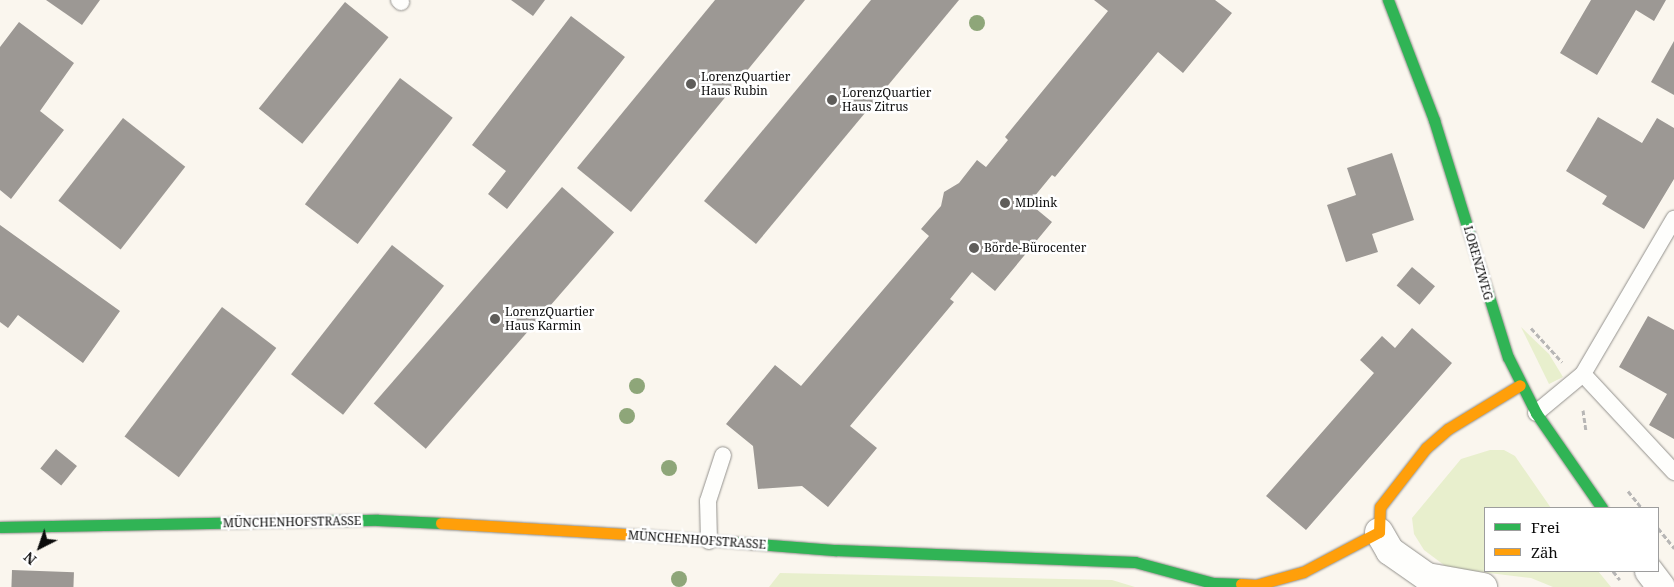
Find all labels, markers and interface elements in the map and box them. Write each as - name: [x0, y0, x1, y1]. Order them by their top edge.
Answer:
- place label: LorenzQuartier Haus Rubin: [701, 70, 790, 98]
- marker: LorenzQuartier Haus Rubin: [685, 78, 697, 90]
- place label: LorenzQuartier Haus Zitrus: [842, 86, 931, 114]
- marker: LorenzQuartier Haus Zitrus: [826, 94, 838, 106]
- place label: MDlink: [1015, 196, 1057, 210]
- marker: MDlink: [999, 197, 1011, 209]
- street label: LORENZWEG: [1461, 224, 1495, 302]
- place label: Börde-Bürocenter: [984, 241, 1086, 255]
- marker: Börde-Bürocenter: [968, 242, 980, 254]
- place label: LorenzQuartier Haus Karmin: [505, 305, 594, 333]
- marker: LorenzQuartier Haus Karmin: [489, 313, 501, 325]
- legend: [1484, 507, 1659, 572]
- street label: MÜNCHENHOFSTRASSE: [223, 514, 361, 530]
- text: Frei: [1531, 517, 1560, 537]
- north arrow: [15, 522, 65, 572]
- street label: MÜNCHENHOFSTRASSE: [627, 528, 767, 552]
- text: Zäh: [1531, 542, 1558, 562]
- text: N: [19, 548, 40, 569]

